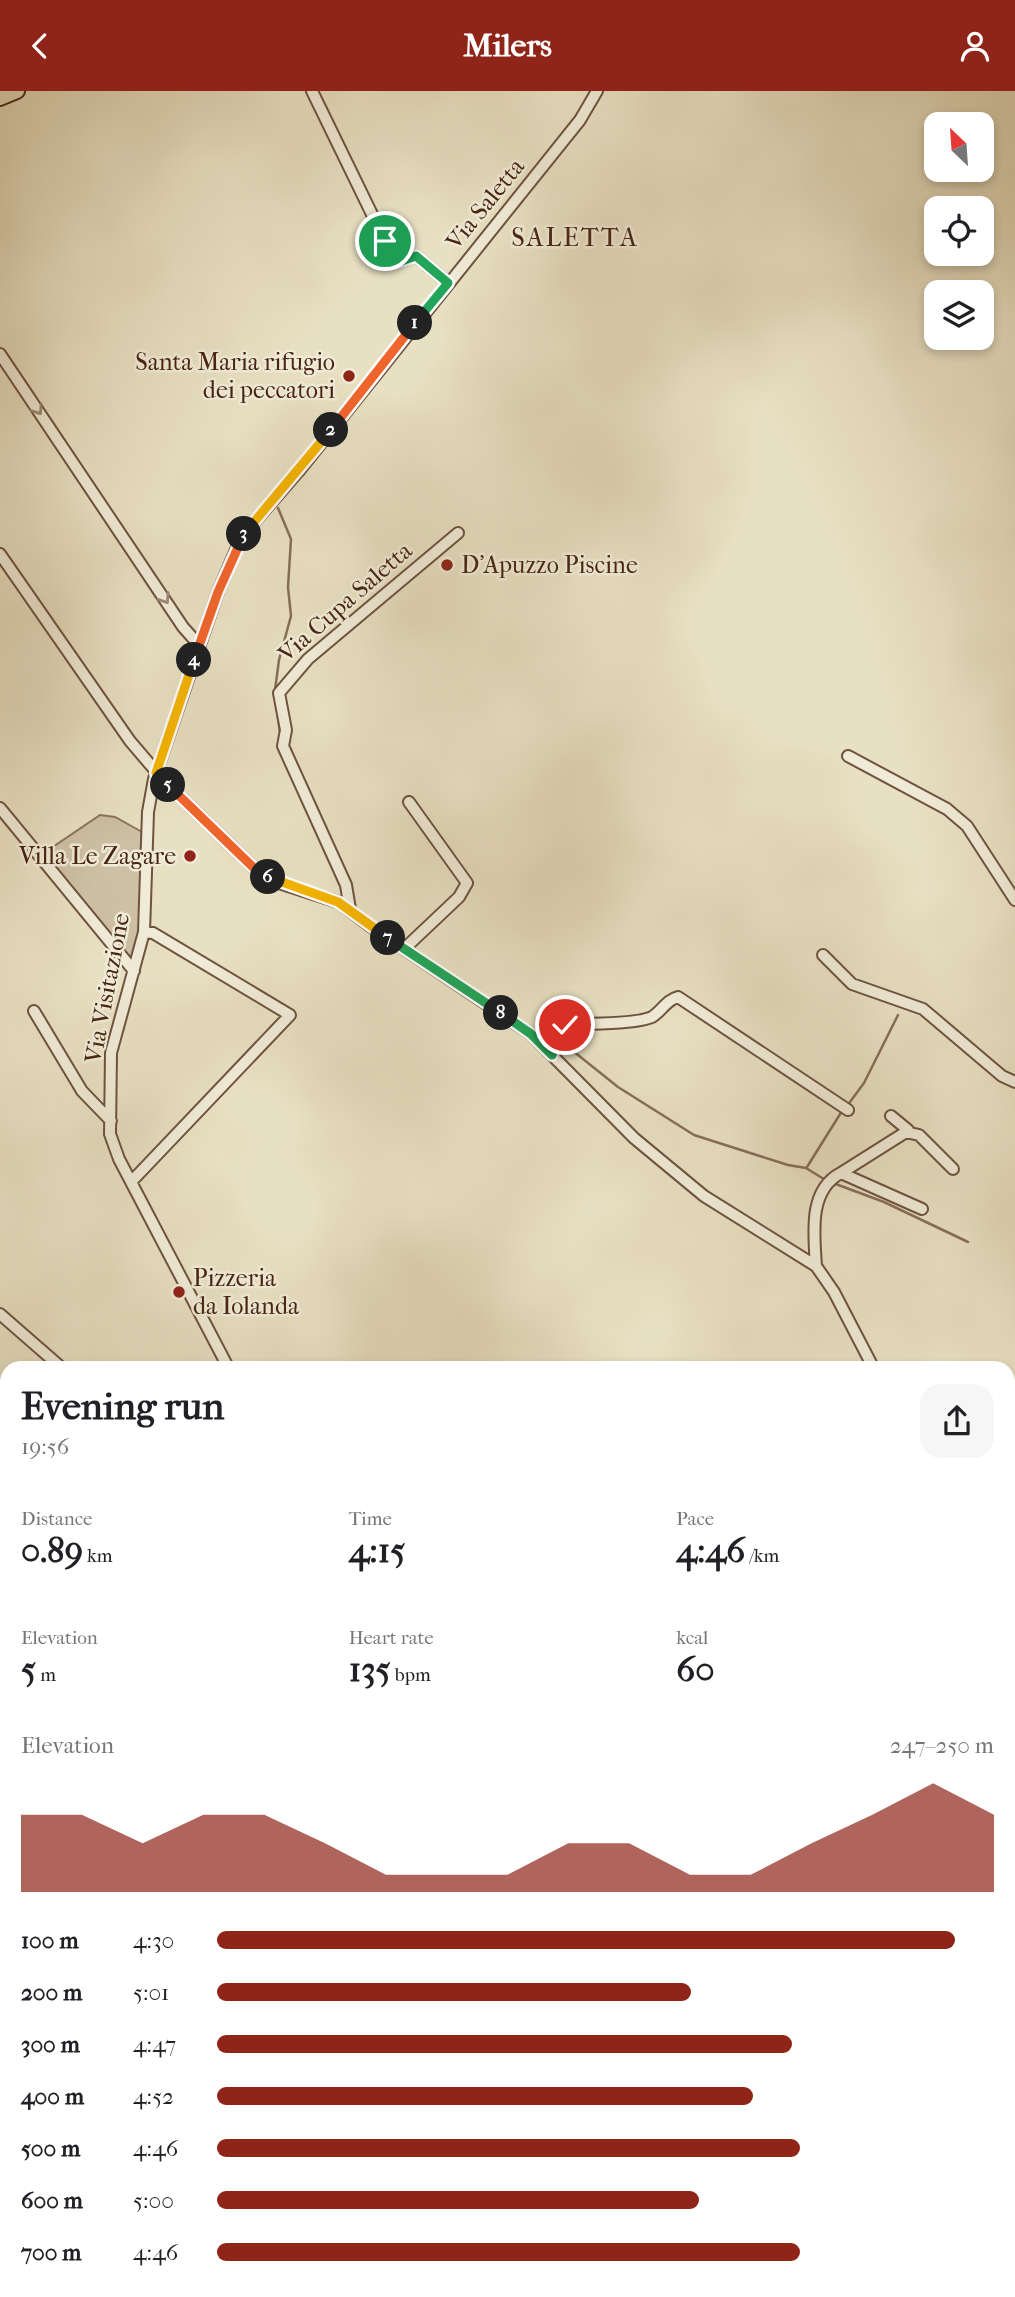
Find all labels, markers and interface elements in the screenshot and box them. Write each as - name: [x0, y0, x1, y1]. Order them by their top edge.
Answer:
- icon: back: [21, 27, 59, 65]
- text: Milers: [463, 27, 552, 64]
- icon: person: [956, 27, 994, 65]
- north arrow: [924, 112, 994, 182]
- map controls: [924, 112, 994, 350]
- street label: Via Saletta: [439, 152, 531, 256]
- button: locate: [924, 196, 994, 266]
- pin: [355, 211, 415, 271]
- icon: arrive: [366, 222, 404, 260]
- district label: SALETTA: [511, 222, 639, 253]
- button: layers: [924, 280, 994, 350]
- pin: 1: [398, 306, 432, 341]
- text: 1: [411, 311, 418, 333]
- place label: Santa Maria rifugio dei peccatori: [135, 348, 335, 404]
- marker: Santa Maria rifugio dei peccatori: [341, 368, 357, 384]
- one-way arrow: [30, 402, 42, 415]
- pin: 2: [314, 413, 348, 447]
- text: 2: [326, 418, 335, 440]
- pin: 3: [226, 517, 262, 551]
- text: 3: [240, 522, 247, 544]
- street label: Via Cupa Saletta: [272, 536, 418, 668]
- place label: D'Apuzzo Piscine: [461, 551, 638, 579]
- marker: D'Apuzzo Piscine: [439, 557, 455, 573]
- one-way arrow: [156, 591, 169, 604]
- pin: 4: [176, 643, 212, 677]
- text: 4: [188, 648, 199, 670]
- pin: 5: [150, 767, 186, 803]
- text: 5: [163, 773, 172, 795]
- place label: Villa Le Zagare: [18, 842, 176, 870]
- marker: Villa Le Zagare: [182, 848, 198, 864]
- pin: 6: [250, 859, 286, 895]
- text: 6: [262, 865, 273, 887]
- street label: Via Visitazione: [79, 910, 135, 1066]
- pin: 7: [370, 921, 406, 955]
- text: 7: [383, 926, 392, 948]
- pin: 8: [484, 995, 518, 1031]
- pin: [535, 995, 595, 1055]
- text: 8: [496, 1001, 505, 1023]
- icon: check: [546, 1006, 584, 1044]
- place label: Pizzeria da Iolanda: [193, 1264, 300, 1320]
- marker: Pizzeria da Iolanda: [171, 1284, 187, 1300]
- text: Evening run: [21, 1384, 224, 1429]
- button: share: [920, 1384, 994, 1458]
- text: 19:56: [21, 1433, 69, 1460]
- text: Distance: [21, 1508, 92, 1530]
- text: Time: [349, 1508, 392, 1530]
- text: Pace: [676, 1508, 714, 1530]
- text: 0.89: [21, 1530, 83, 1571]
- text: 4:15: [349, 1530, 405, 1571]
- text: 4:46: [676, 1530, 745, 1571]
- text: km: [83, 1545, 113, 1567]
- text: /km: [745, 1545, 779, 1567]
- text: Elevation: [21, 1627, 98, 1649]
- text: Heart rate: [349, 1627, 434, 1649]
- text: kcal: [676, 1627, 708, 1649]
- text: 5: [21, 1649, 36, 1690]
- text: 135: [349, 1649, 391, 1690]
- text: 60: [676, 1649, 715, 1690]
- text: m: [36, 1664, 56, 1686]
- text: bpm: [391, 1664, 431, 1686]
- text: Elevation: [21, 1732, 114, 1759]
- text: 247–250 m: [890, 1732, 994, 1759]
- text: 100 m: [21, 1927, 79, 1954]
- text: 4:30: [133, 1927, 174, 1954]
- text: 200 m: [21, 1979, 82, 2006]
- text: 5:01: [133, 1979, 169, 2006]
- text: 300 m: [21, 2031, 80, 2058]
- text: 4:47: [133, 2031, 176, 2058]
- text: 400 m: [21, 2083, 84, 2110]
- text: 4:52: [133, 2083, 174, 2110]
- text: 500 m: [21, 2135, 80, 2162]
- text: 4:46: [133, 2135, 178, 2162]
- text: 600 m: [21, 2187, 83, 2214]
- text: 5:00: [133, 2187, 174, 2214]
- text: 700 m: [21, 2239, 81, 2266]
- text: 4:46: [133, 2239, 178, 2266]

